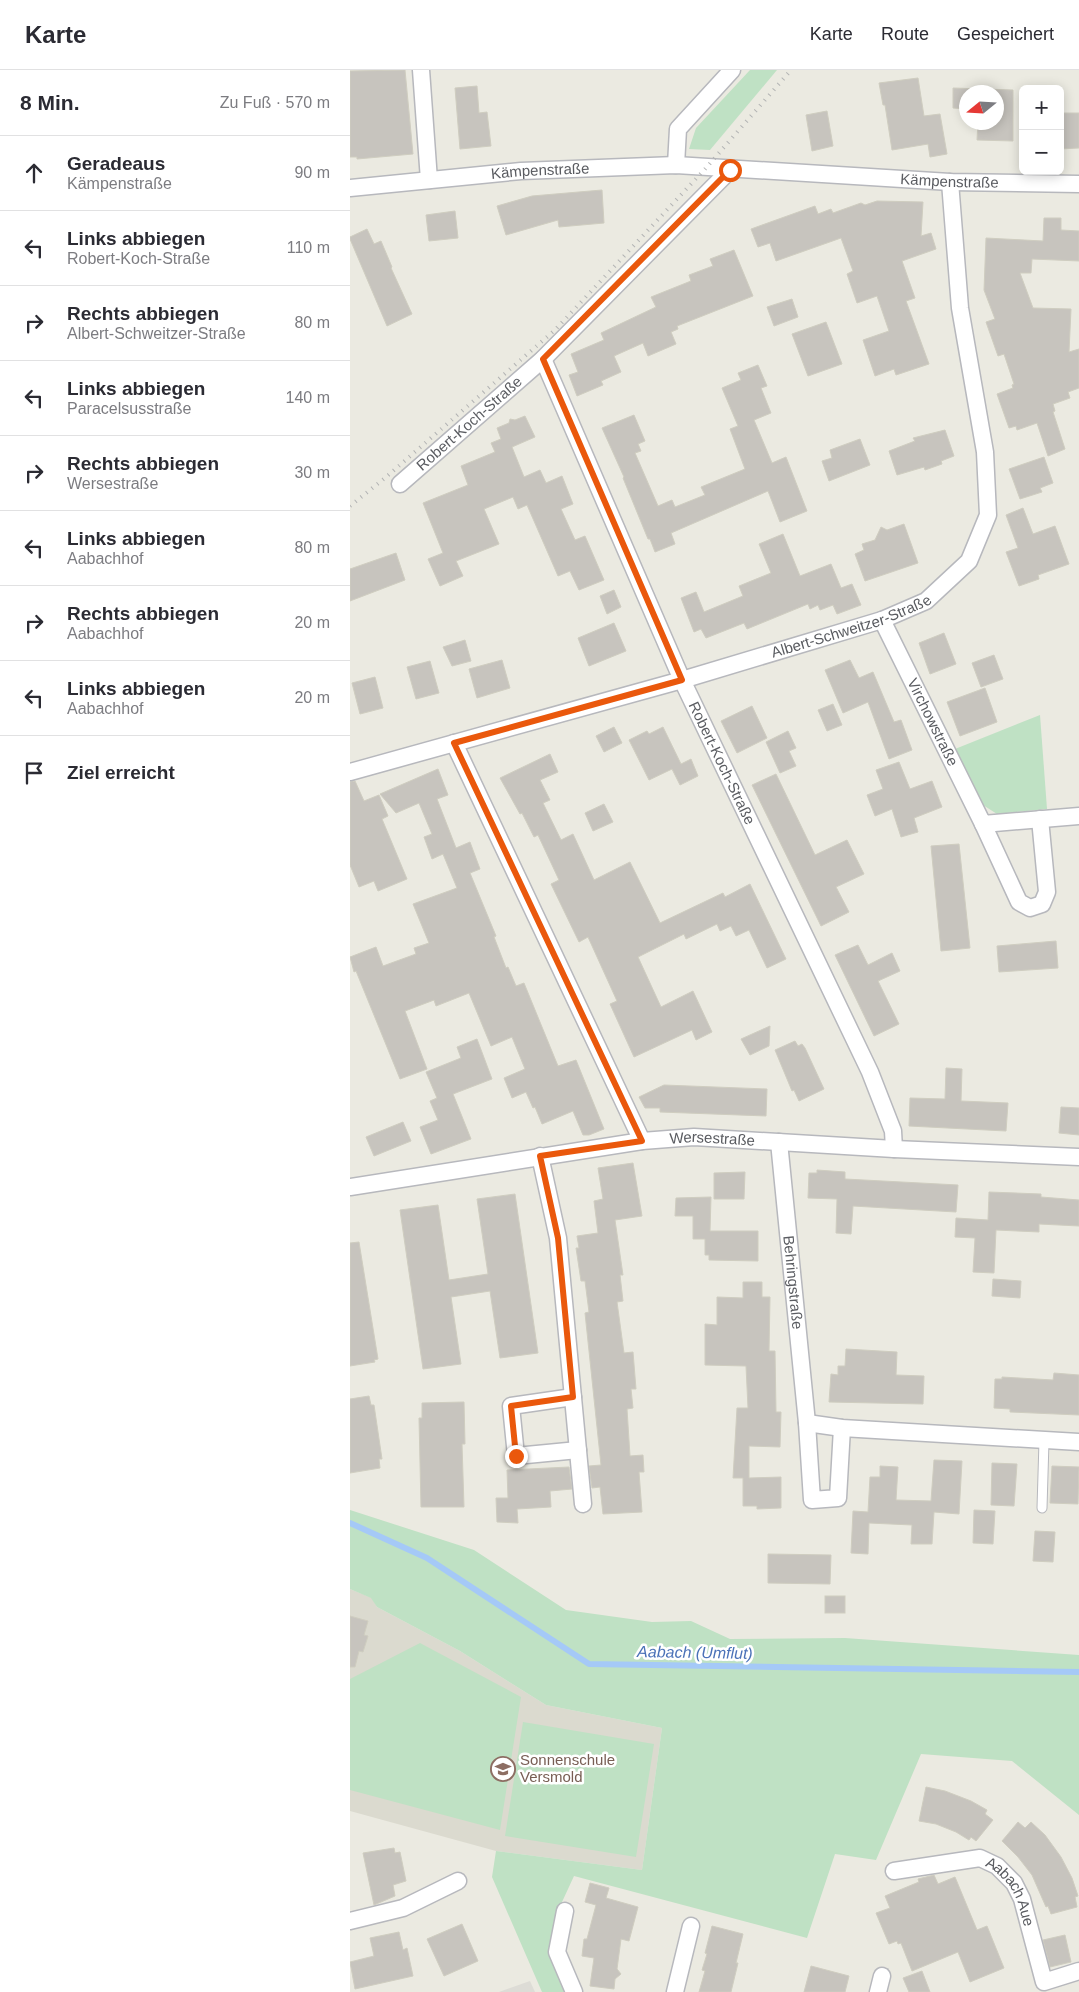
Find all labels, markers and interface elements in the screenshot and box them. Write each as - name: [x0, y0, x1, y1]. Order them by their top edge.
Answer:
- text: Karte: [25, 21, 86, 48]
- text: Karte: [810, 24, 853, 44]
- text: Route: [881, 24, 929, 44]
- text: Gespeichert: [957, 24, 1054, 44]
- north arrow: [959, 85, 1004, 130]
- map controls: [1019, 85, 1064, 175]
- button: +: [1019, 85, 1064, 130]
- text: 8 Min.: [20, 91, 80, 114]
- text: Zu Fuß · 570 m: [220, 94, 330, 111]
- button: −: [1019, 130, 1064, 175]
- text: Geradeaus: [67, 153, 165, 174]
- icon: ahead: [20, 159, 48, 187]
- street label: Kämpenstraße: [490, 159, 590, 182]
- route start: [719, 159, 742, 182]
- text: 90 m: [294, 164, 330, 181]
- street label: Kämpenstraße: [900, 170, 999, 191]
- text: Kämpenstraße: [67, 175, 172, 192]
- text: Links abbiegen: [67, 228, 205, 249]
- icon: left: [20, 234, 48, 262]
- text: 110 m: [287, 239, 330, 256]
- text: Robert-Koch-Straße: [67, 250, 210, 267]
- text: Rechts abbiegen: [67, 303, 219, 324]
- icon: right: [20, 309, 48, 337]
- text: 80 m: [294, 314, 330, 331]
- text: Albert-Schweitzer-Straße: [67, 325, 246, 342]
- street label: Robert-Koch-Straße: [413, 372, 525, 474]
- text: Links abbiegen: [67, 378, 205, 399]
- icon: left: [20, 384, 48, 412]
- text: 140 m: [286, 389, 330, 406]
- text: Paracelsusstraße: [67, 400, 192, 417]
- text: Rechts abbiegen: [67, 453, 219, 474]
- icon: right: [20, 459, 48, 487]
- text: 30 m: [294, 464, 330, 481]
- text: Wersestraße: [67, 475, 158, 492]
- text: Links abbiegen: [67, 528, 205, 549]
- icon: left: [20, 534, 48, 562]
- text: 80 m: [294, 539, 330, 556]
- text: Aabachhof: [67, 550, 144, 567]
- street label: Albert-Schweitzer-Straße: [769, 591, 935, 661]
- text: Rechts abbiegen: [67, 603, 219, 624]
- icon: right: [20, 609, 48, 637]
- text: 20 m: [294, 614, 330, 631]
- text: Aabachhof: [67, 625, 144, 642]
- street label: Virchowstraße: [904, 675, 962, 769]
- text: Links abbiegen: [67, 678, 205, 699]
- icon: left: [20, 684, 48, 712]
- text: 20 m: [294, 689, 330, 706]
- street label: Robert-Koch-Straße: [686, 699, 759, 827]
- text: Aabachhof: [67, 700, 144, 717]
- icon: arrive: [20, 759, 48, 787]
- text: Ziel erreicht: [67, 762, 175, 783]
- street label: Wersestraße: [669, 1128, 755, 1149]
- street label: Behringstraße: [780, 1235, 807, 1330]
- route end: [505, 1445, 528, 1468]
- water label: Aabach (Umflut): [636, 1643, 753, 1662]
- place label: Sonnenschule Versmold: [520, 1751, 615, 1785]
- school or university icon: Sonnenschule Versmold: [490, 1756, 516, 1782]
- street label: Aabach Aue: [983, 1853, 1038, 1928]

